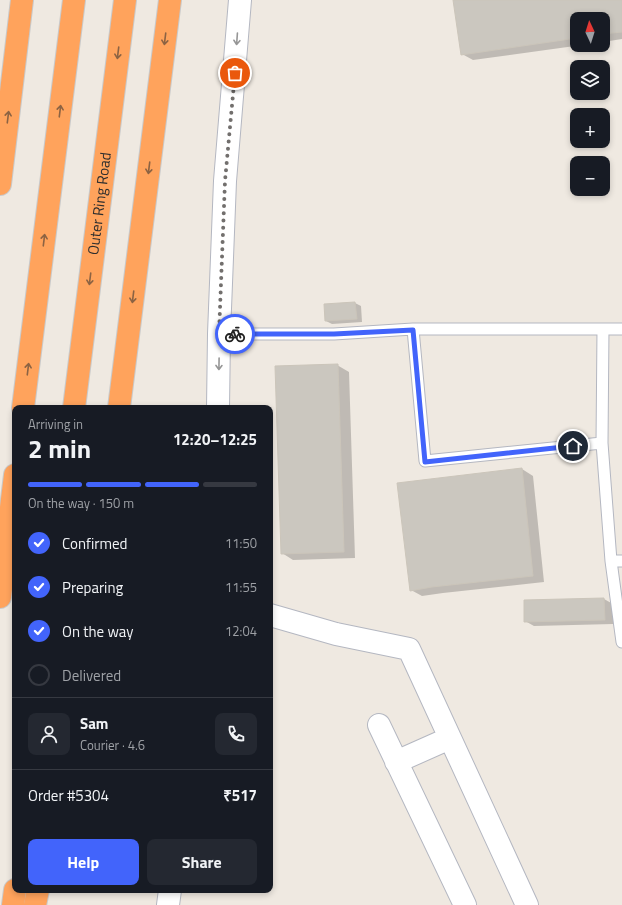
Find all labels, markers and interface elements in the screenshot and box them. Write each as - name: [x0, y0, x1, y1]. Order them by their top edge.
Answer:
- north arrow: [570, 12, 610, 52]
- map controls: [570, 12, 610, 196]
- one-way arrow: [161, 32, 169, 45]
- one-way arrow: [234, 32, 241, 45]
- one-way arrow: [115, 46, 122, 59]
- pin: [218, 56, 252, 90]
- button: layers: [570, 60, 610, 100]
- icon: bag: [224, 62, 246, 84]
- one-way arrow: [56, 105, 64, 118]
- button: +: [570, 108, 610, 148]
- one-way arrow: [4, 111, 12, 124]
- street label: Outer Ring Road: [81, 151, 117, 256]
- button: −: [570, 156, 610, 196]
- one-way arrow: [145, 161, 153, 174]
- one-way arrow: [40, 234, 48, 247]
- one-way arrow: [86, 272, 94, 285]
- one-way arrow: [129, 290, 137, 303]
- courier: [215, 314, 255, 354]
- icon: bike: [224, 323, 246, 345]
- one-way arrow: [215, 357, 223, 370]
- one-way arrow: [24, 363, 32, 376]
- text: Arriving in: [28, 414, 83, 434]
- text: 12:20–12:25: [173, 428, 257, 451]
- text: 2 min: [28, 429, 91, 468]
- pin: [556, 429, 590, 463]
- icon: home: [562, 435, 584, 457]
- text: On the way · 150 m: [28, 493, 134, 513]
- icon: check: [28, 532, 50, 554]
- text: Confirmed: [62, 532, 127, 555]
- text: 11:50: [225, 533, 257, 553]
- icon: check: [28, 576, 50, 598]
- text: Preparing: [62, 576, 123, 599]
- text: 11:55: [225, 577, 257, 597]
- icon: check: [28, 620, 50, 642]
- text: On the way: [62, 620, 134, 643]
- text: 12:04: [225, 621, 257, 641]
- text: Delivered: [62, 664, 121, 687]
- text: Sam: [80, 712, 108, 735]
- button: person: [28, 713, 70, 755]
- button: phone: [215, 713, 257, 755]
- text: Courier · 4.6: [80, 735, 145, 755]
- text: Order #5304: [28, 784, 109, 807]
- text: ₹517: [223, 784, 257, 807]
- button: Help: [28, 839, 139, 885]
- button: Share: [147, 839, 257, 885]

